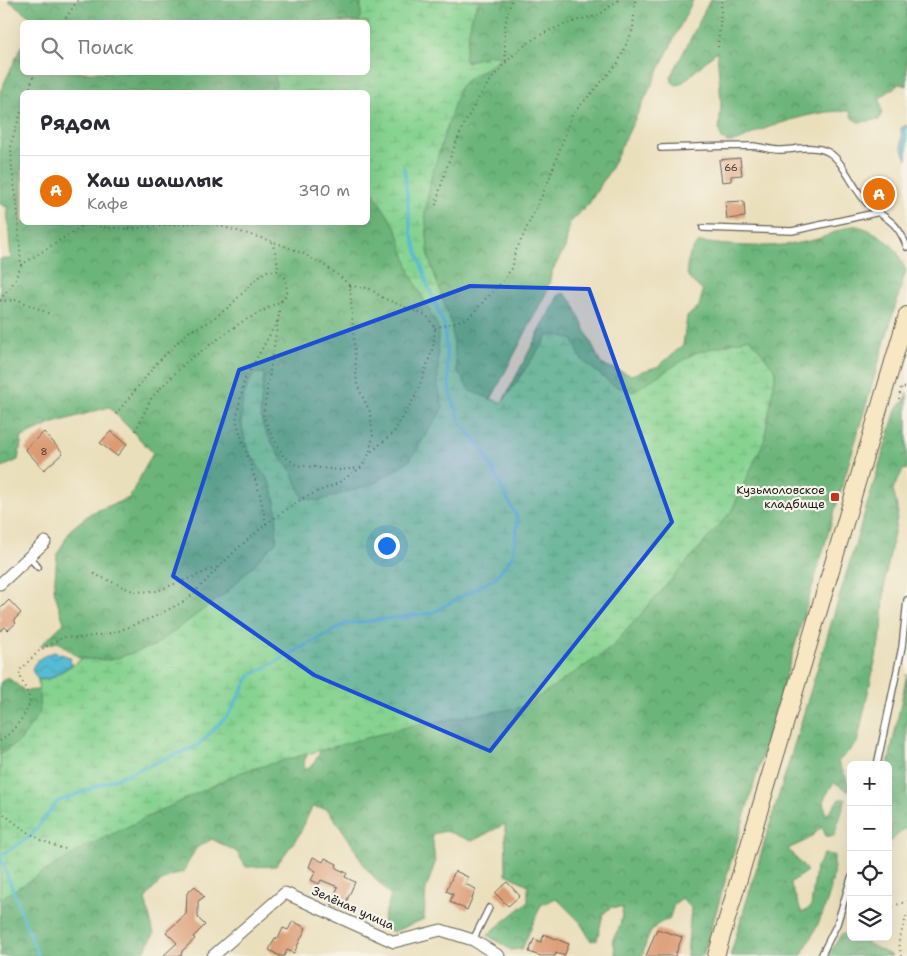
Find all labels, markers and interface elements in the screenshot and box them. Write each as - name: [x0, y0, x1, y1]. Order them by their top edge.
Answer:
- search box: [20, 20, 370, 75]
- icon: search: [38, 34, 66, 62]
- text: Поиск: [78, 35, 133, 60]
- text: Рядом: [40, 109, 110, 137]
- house number: 66: [724, 161, 738, 174]
- text: Хаш шашлык: [87, 168, 223, 193]
- pin: A: [863, 175, 895, 213]
- text: A: [50, 180, 62, 201]
- text: 390 m: [298, 180, 350, 201]
- text: Кафе: [87, 193, 128, 214]
- house number: 8: [41, 445, 48, 458]
- place label: Кузьмоловское кладбище: [736, 482, 825, 512]
- marker: Кузьмоловское кладбище: [829, 491, 841, 503]
- your location: [374, 533, 400, 559]
- map controls: [847, 761, 892, 941]
- button: +: [847, 761, 892, 806]
- button: −: [847, 806, 892, 851]
- button: locate: [847, 851, 892, 896]
- street label: Зелёная улица: [309, 883, 397, 934]
- button: layers: [847, 896, 892, 941]

